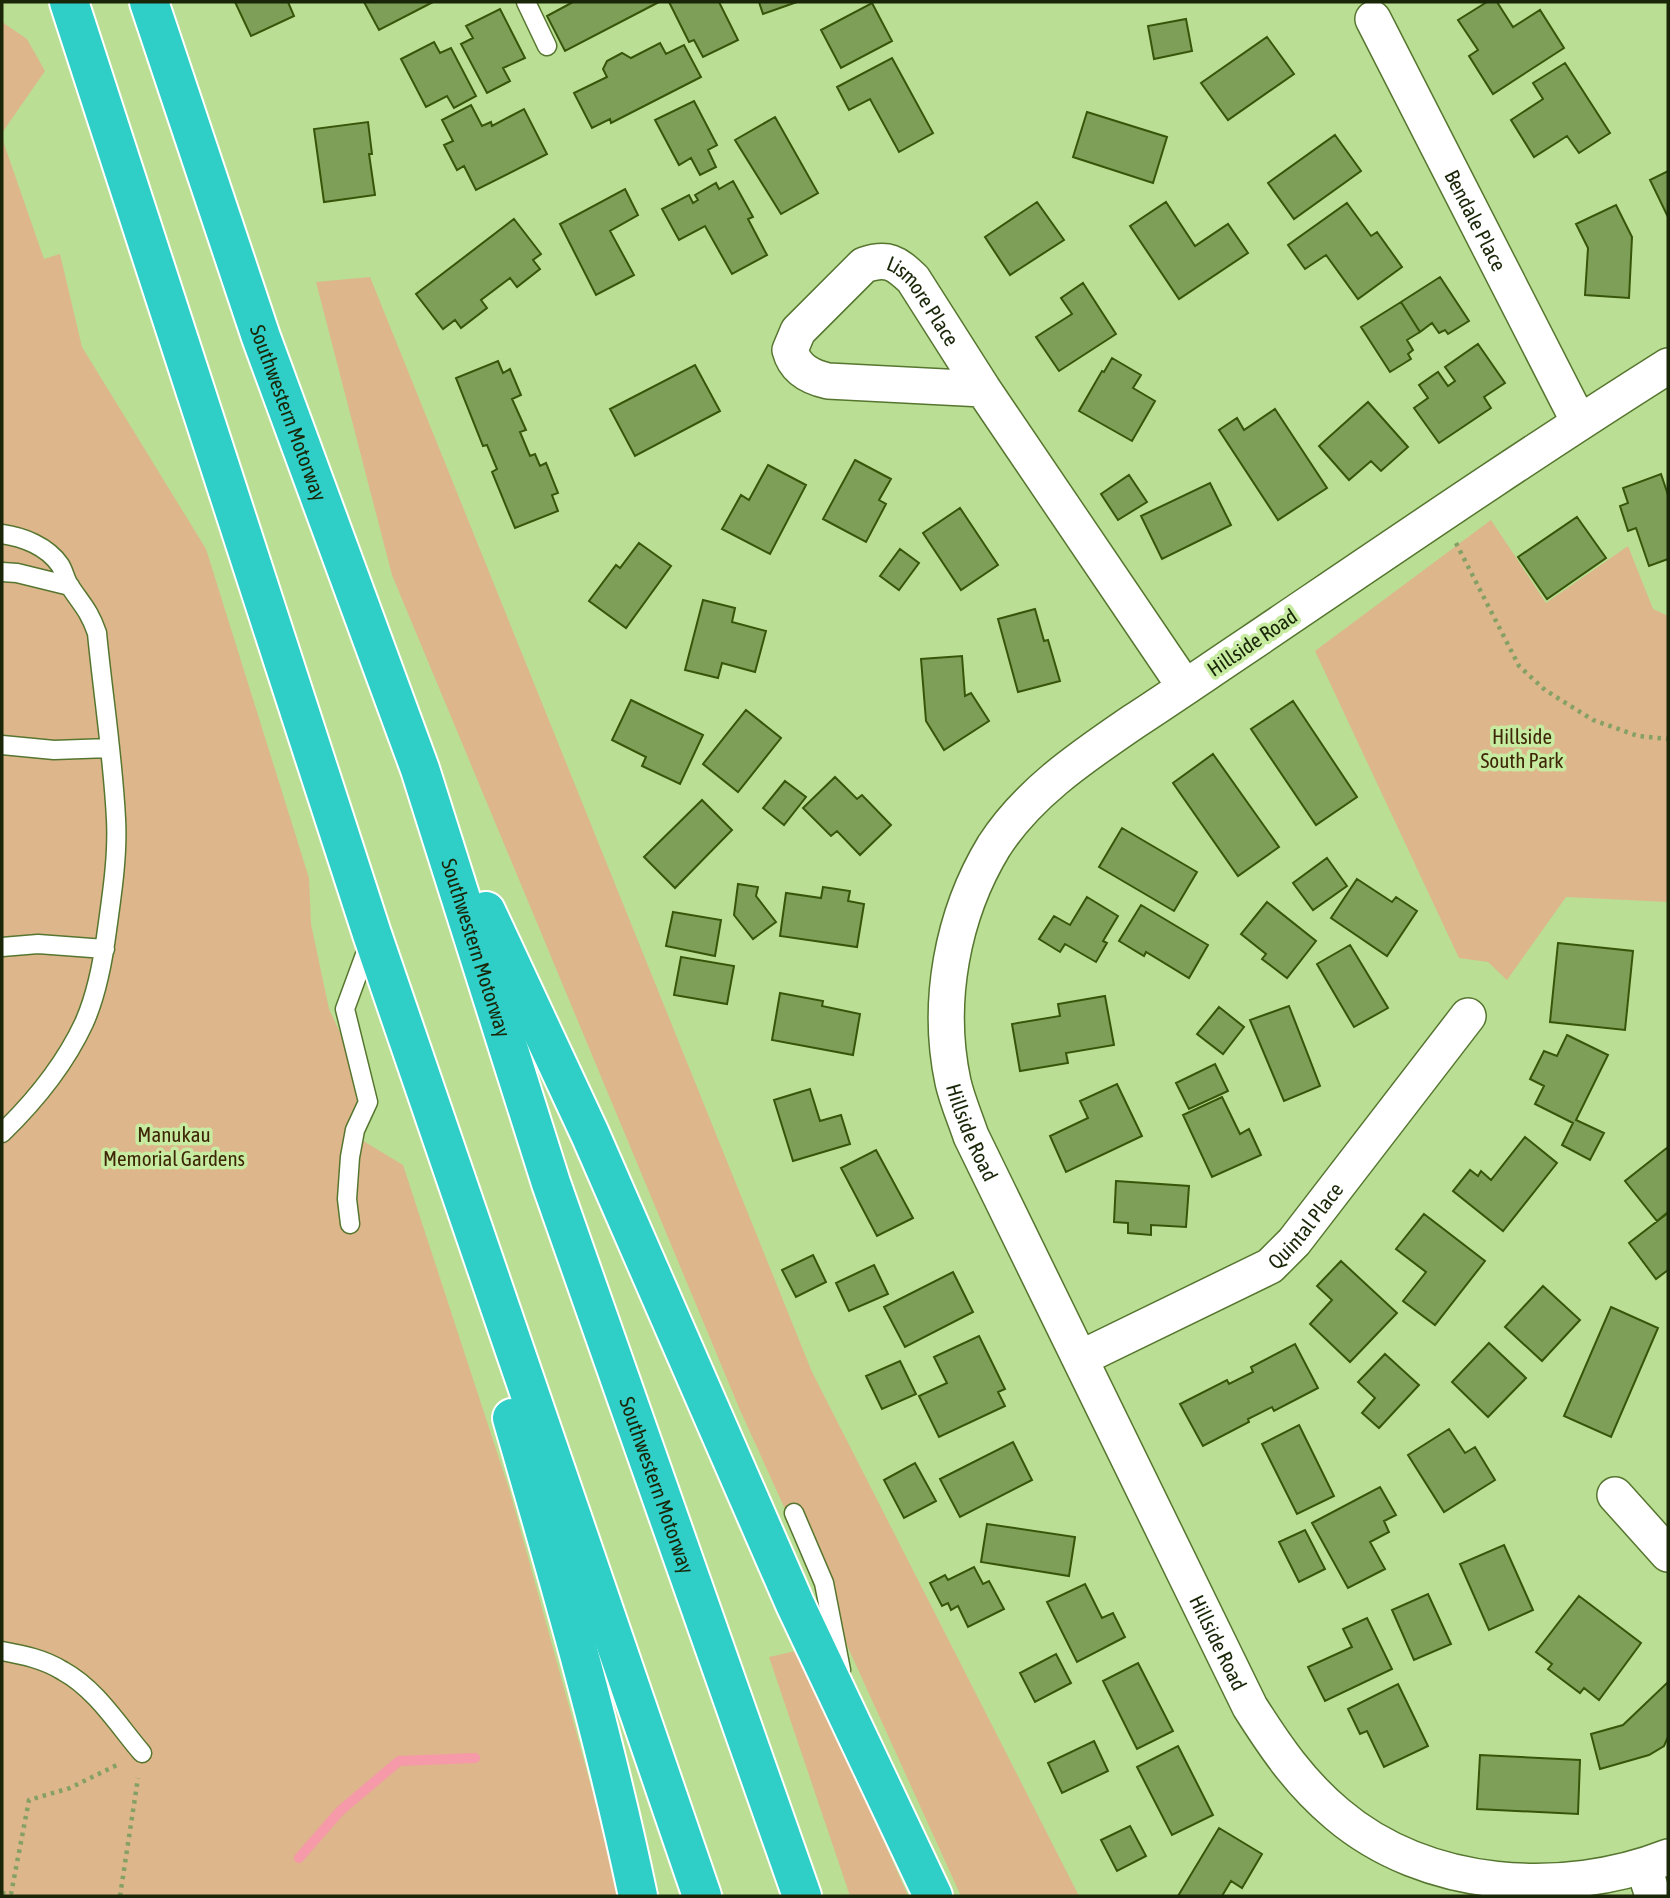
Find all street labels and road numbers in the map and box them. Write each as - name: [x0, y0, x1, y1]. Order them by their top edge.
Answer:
- street label: Bendale Place: [1440, 166, 1512, 275]
- street label: Lismore Place: [884, 251, 964, 350]
- street label: Southwestern Motorway: [246, 322, 332, 504]
- street label: Hillside Road: [1203, 603, 1301, 681]
- street label: Southwestern Motorway: [437, 856, 516, 1040]
- street label: Hillside Road: [942, 1081, 1003, 1185]
- street label: Quintal Place: [1263, 1177, 1348, 1273]
- street label: Southwestern Motorway: [615, 1393, 700, 1577]
- street label: Hillside Road: [1185, 1591, 1252, 1694]

